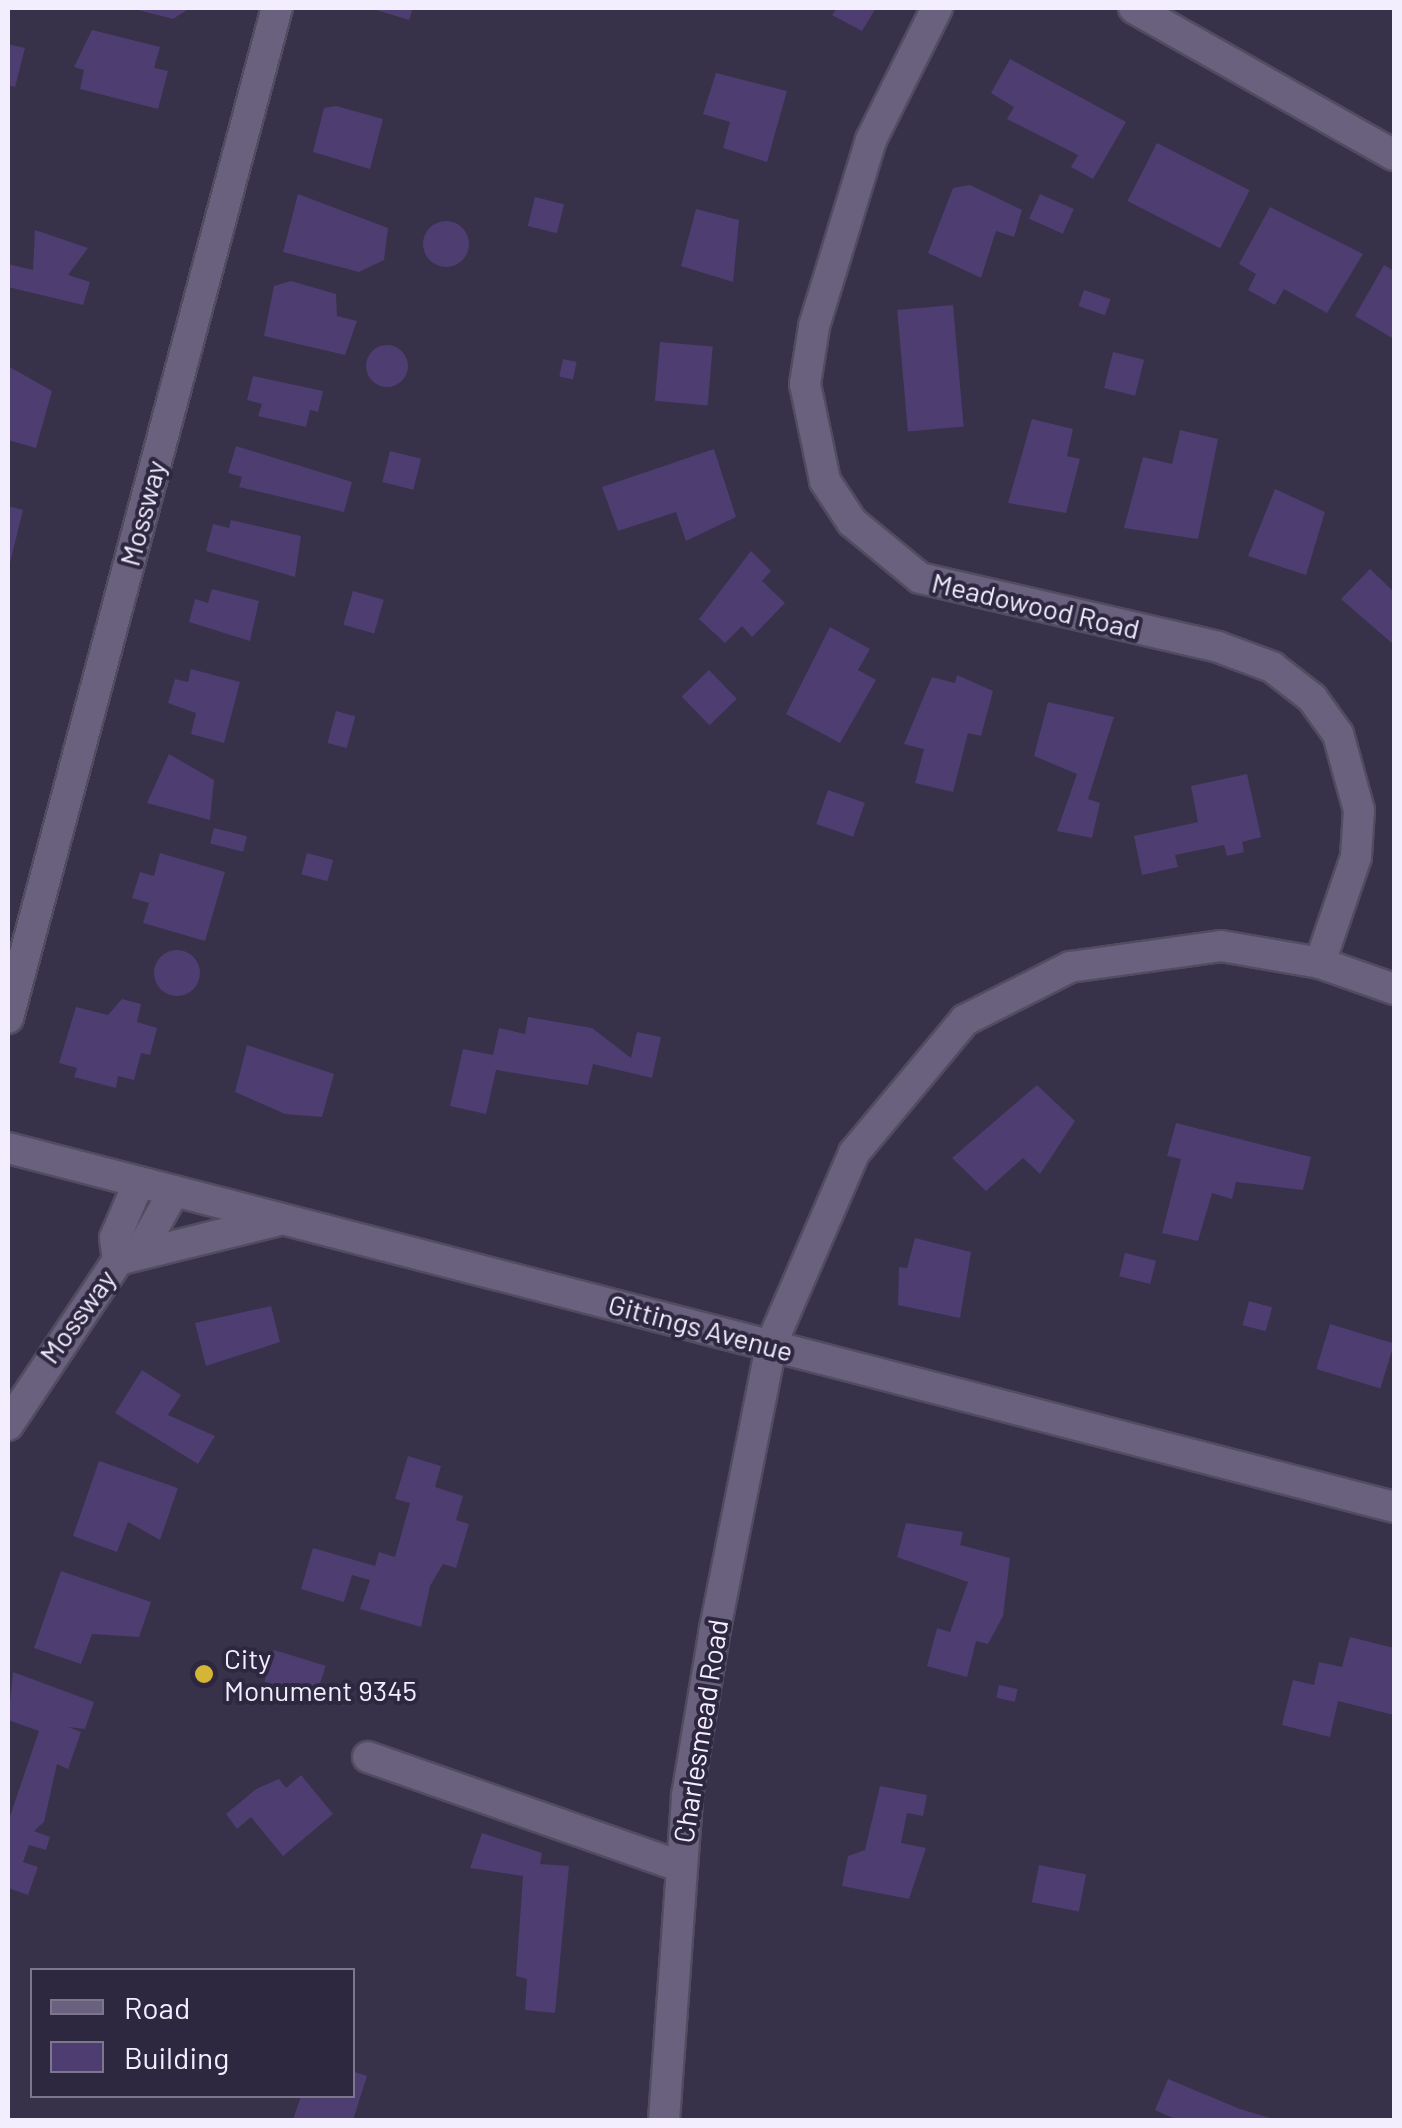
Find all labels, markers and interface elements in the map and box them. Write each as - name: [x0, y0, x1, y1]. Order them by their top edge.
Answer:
- street label: Mossway: [112, 457, 172, 569]
- street label: Meadowood Road: [929, 565, 1143, 645]
- street label: Mossway: [32, 1262, 122, 1370]
- street label: Gittings Avenue: [605, 1286, 797, 1368]
- street label: Charlesmead Road: [666, 1617, 734, 1845]
- place label: City Monument 9345: [224, 1641, 417, 1707]
- marker: City Monument 9345: [193, 1663, 215, 1685]
- legend: [30, 1968, 355, 2098]
- text: Road: [124, 1989, 190, 2025]
- text: Building: [124, 2039, 229, 2075]

